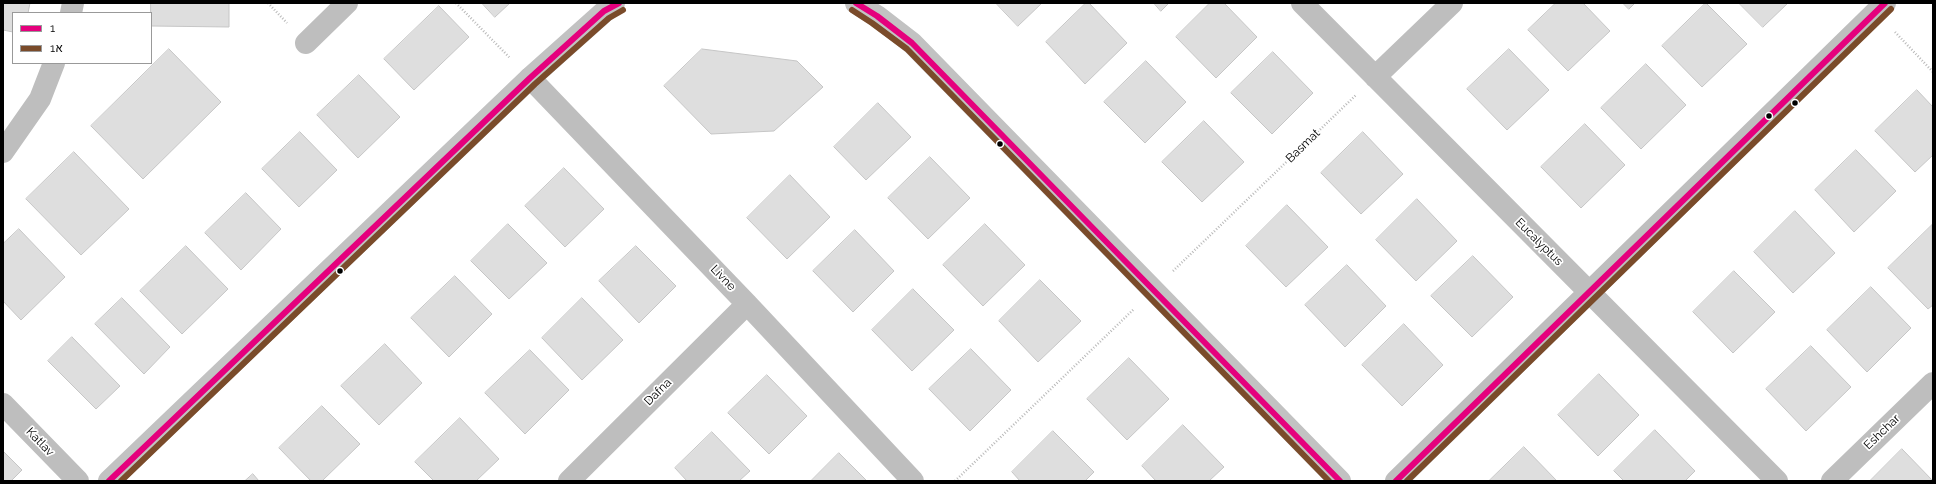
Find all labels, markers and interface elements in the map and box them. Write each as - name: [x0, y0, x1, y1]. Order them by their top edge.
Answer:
- legend: [12, 12, 152, 64]
- text: 1: [50, 21, 55, 35]
- text: 1א: [50, 41, 63, 55]
- unlabelled marker: [1790, 98, 1800, 108]
- unlabelled marker: [1764, 111, 1774, 121]
- street label: Basmat: [1283, 126, 1323, 166]
- unlabelled marker: [995, 139, 1005, 149]
- street label: Eucalyptus: [1512, 215, 1566, 269]
- street label: Livne: [707, 262, 739, 294]
- unlabelled marker: [335, 266, 345, 276]
- street label: Dafna: [641, 375, 675, 409]
- street label: Eshchar: [1861, 411, 1903, 453]
- street label: Katlav: [23, 425, 57, 459]

